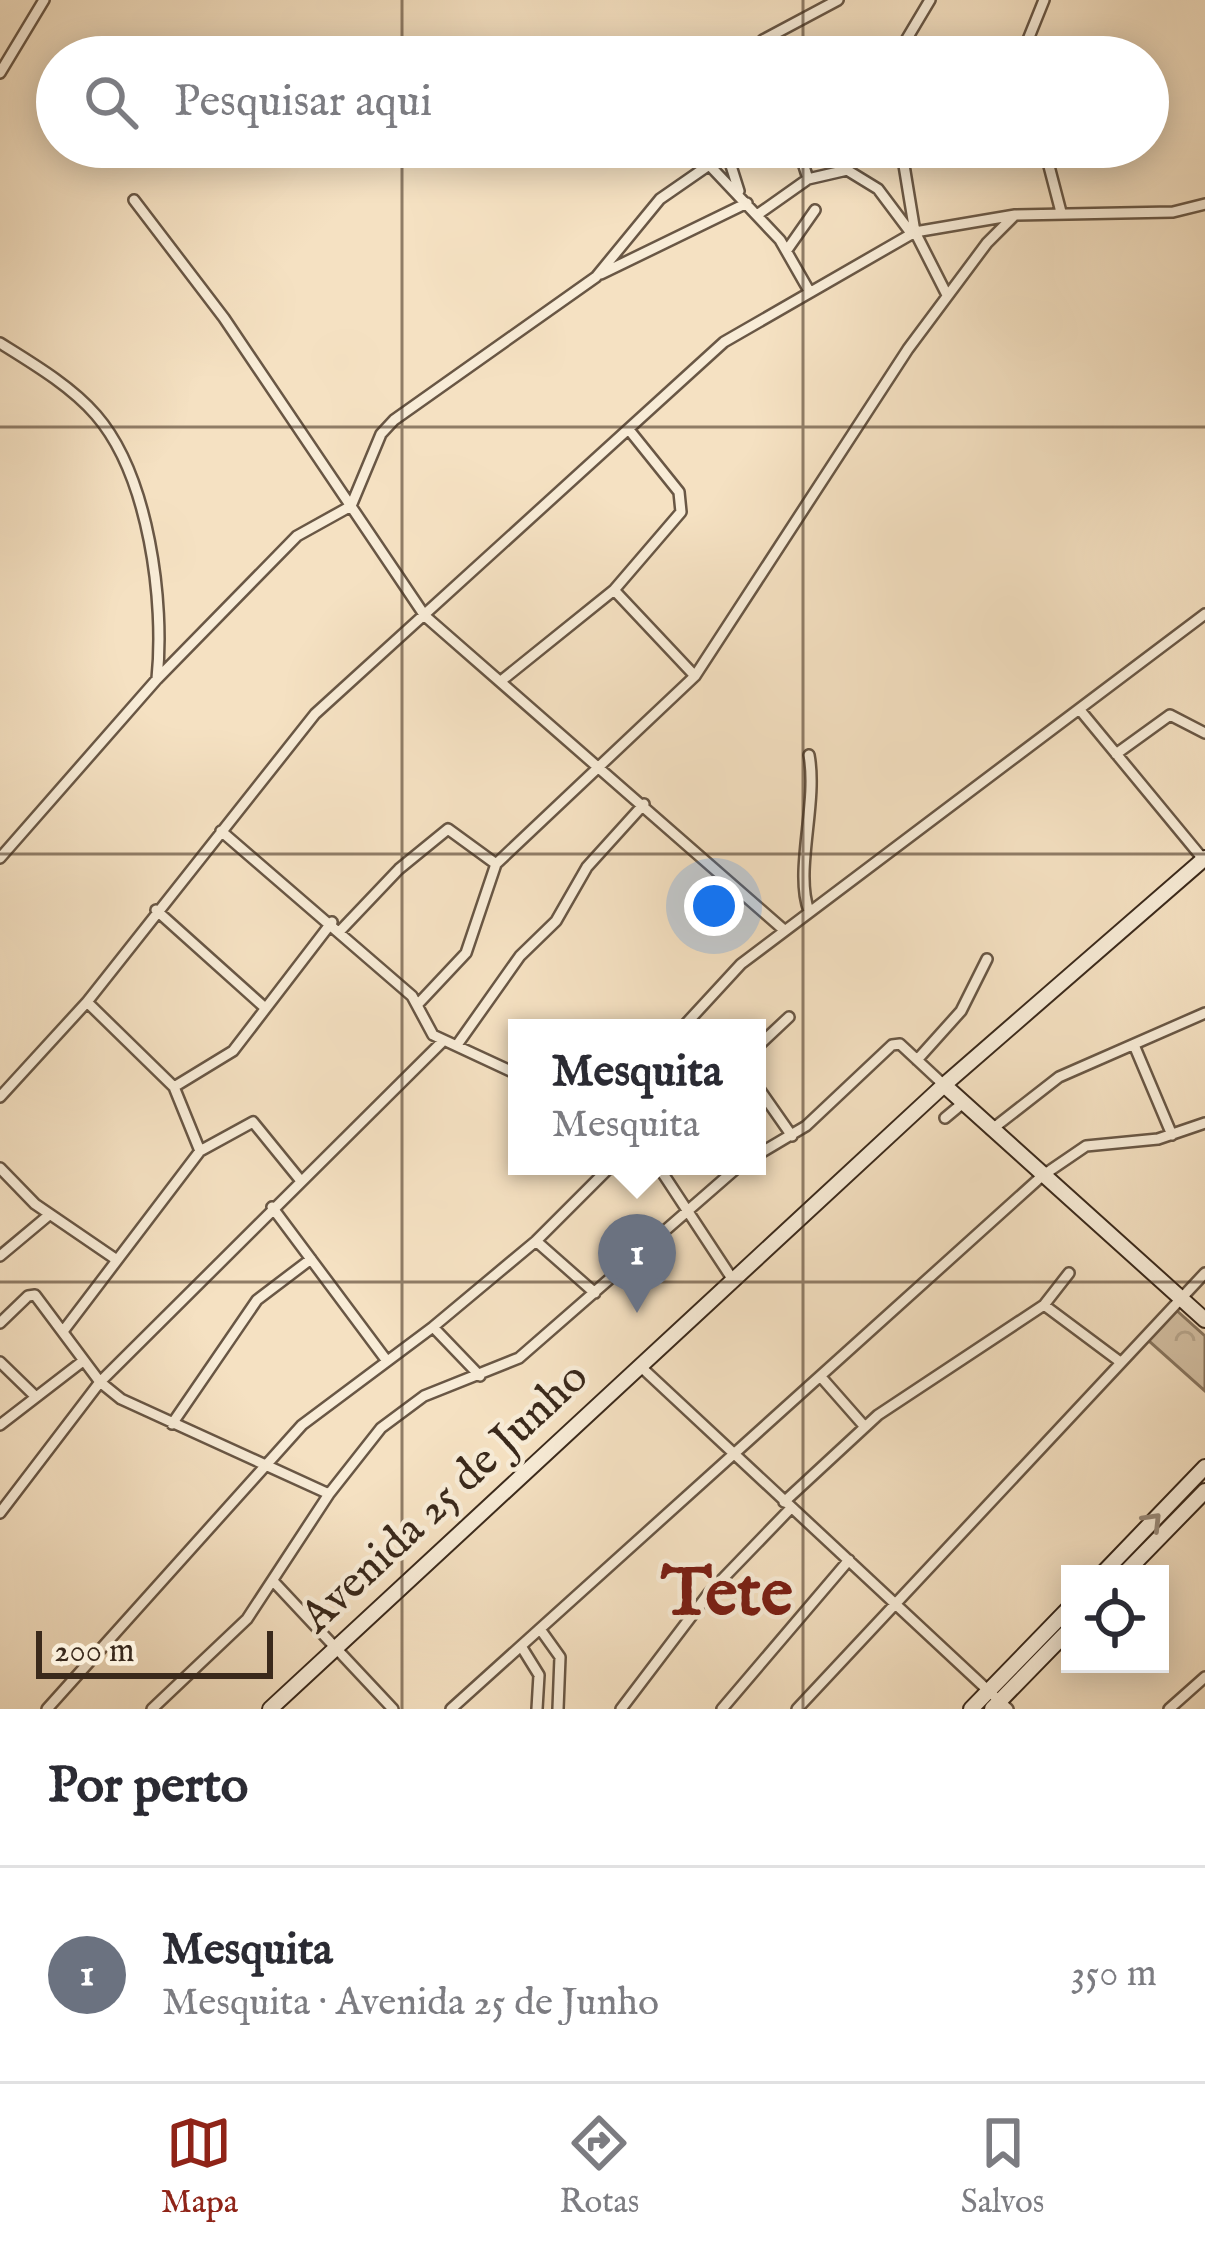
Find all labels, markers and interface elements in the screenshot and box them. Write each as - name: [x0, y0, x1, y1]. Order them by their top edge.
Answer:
- search box: [36, 36, 1169, 168]
- icon: search: [78, 69, 144, 135]
- text: Pesquisar aqui: [174, 74, 432, 131]
- your location: [684, 876, 744, 936]
- popup: [508, 1019, 766, 1175]
- text: Mesquita: [552, 1044, 722, 1101]
- text: Mesquita: [552, 1101, 700, 1150]
- pin: 1: [598, 1214, 676, 1313]
- street label: Avenida 25 de Junho: [288, 1350, 601, 1647]
- one-way arrow: [1139, 1513, 1161, 1535]
- district label: Tete: [660, 1552, 793, 1639]
- map controls: [1061, 1565, 1169, 1673]
- button: locate: [1061, 1565, 1169, 1673]
- scale bar: [36, 1625, 273, 1678]
- text: 200 m: [54, 1631, 135, 1673]
- text: Por perto: [48, 1755, 248, 1820]
- text: Mesquita: [162, 1922, 333, 1979]
- text: 1: [80, 1950, 94, 1999]
- text: 350 m: [1071, 1950, 1157, 1999]
- text: Mesquita · Avenida 25 de Junho: [162, 1979, 659, 2028]
- tab: Mapa: [161, 2110, 238, 2224]
- tab: Rotas: [559, 2110, 639, 2224]
- tab: Salvos: [961, 2110, 1044, 2224]

